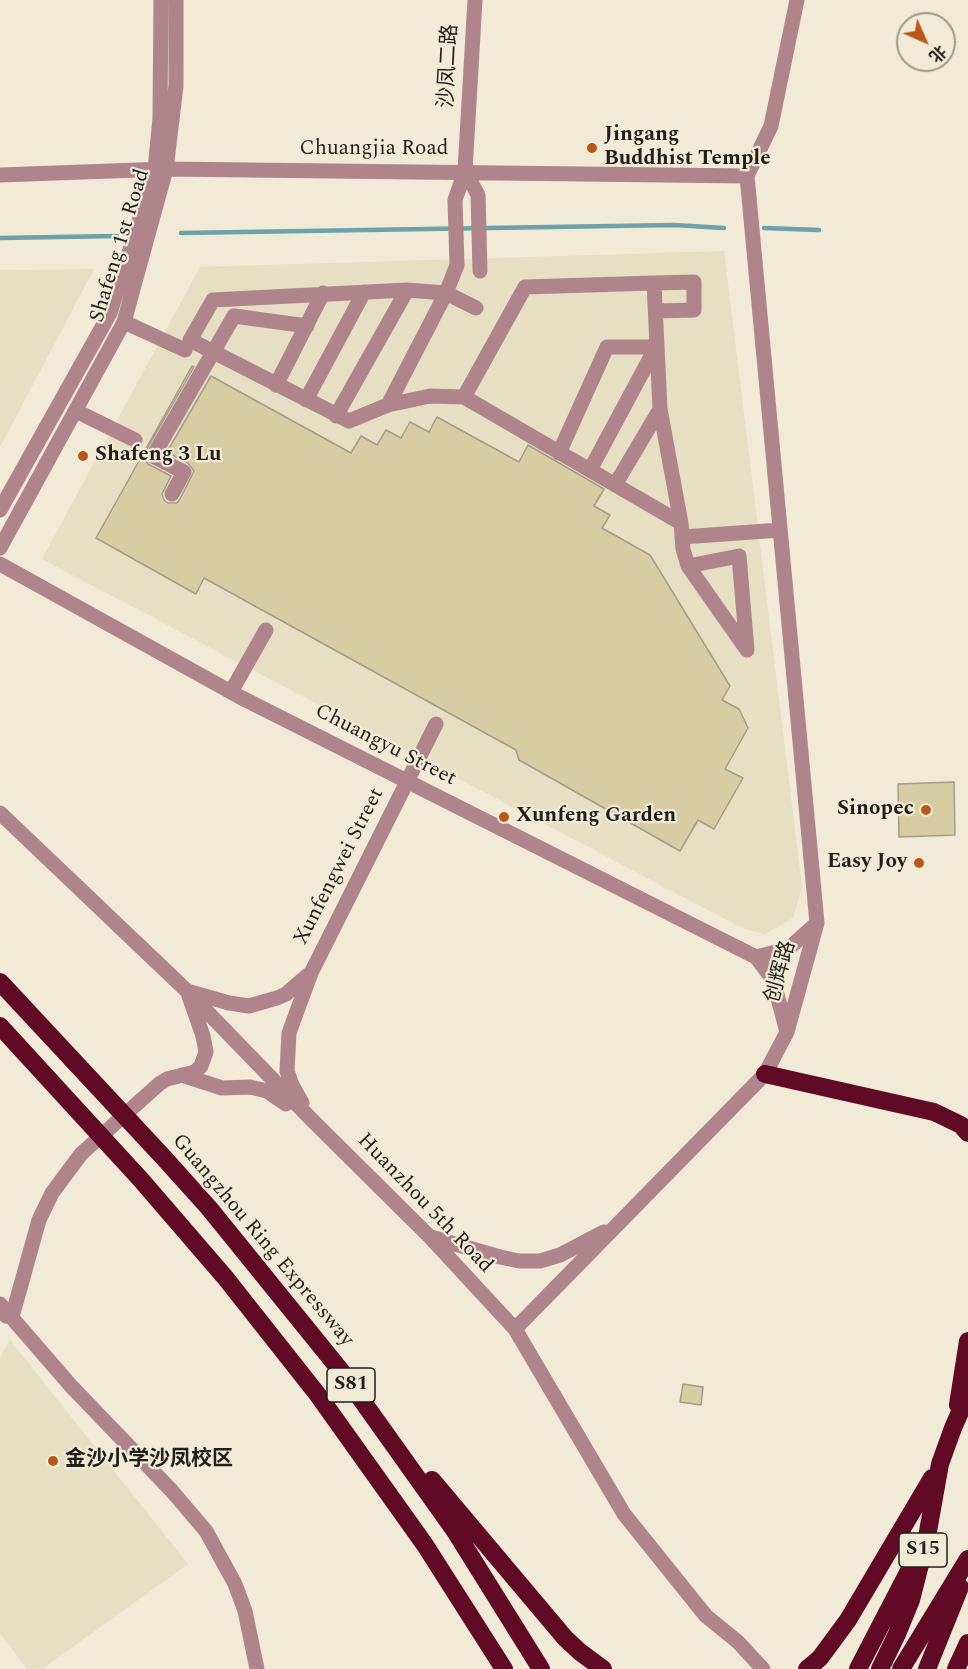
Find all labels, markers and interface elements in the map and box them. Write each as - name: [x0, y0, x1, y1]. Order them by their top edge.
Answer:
- north arrow: [896, 12, 956, 72]
- street label: 沙凤二路: [435, 23, 465, 109]
- text: 北: [923, 39, 951, 67]
- place label: Jingang Buddhist Temple: [604, 123, 771, 173]
- street label: Chuangjia Road: [299, 137, 449, 163]
- marker: Jingang Buddhist Temple: [585, 141, 599, 155]
- street label: Shafeng 1st Road: [86, 166, 156, 326]
- place label: Shafeng 3 Lu: [95, 443, 221, 469]
- marker: Shafeng 3 Lu: [76, 449, 90, 463]
- street label: Chuangyu Street: [310, 700, 460, 792]
- street label: Xunfengwei Street: [290, 784, 390, 950]
- place label: Sinopec: [837, 797, 914, 823]
- marker: Sinopec: [919, 803, 933, 817]
- place label: Xunfeng Garden: [516, 804, 676, 830]
- marker: Xunfeng Garden: [497, 810, 511, 824]
- place label: Easy Joy: [827, 850, 907, 876]
- marker: Easy Joy: [912, 856, 926, 870]
- street label: 创辉路: [761, 938, 803, 1006]
- street label: Huanzhou 5th Road: [351, 1129, 497, 1279]
- street label: Guangzhou Ring Expressway: [166, 1130, 358, 1352]
- road number: S81: [327, 1368, 375, 1402]
- place label: 金沙小学沙凤校区: [65, 1448, 233, 1474]
- marker: 金沙小学沙凤校区: [46, 1454, 60, 1468]
- road number: S15: [899, 1533, 947, 1567]

